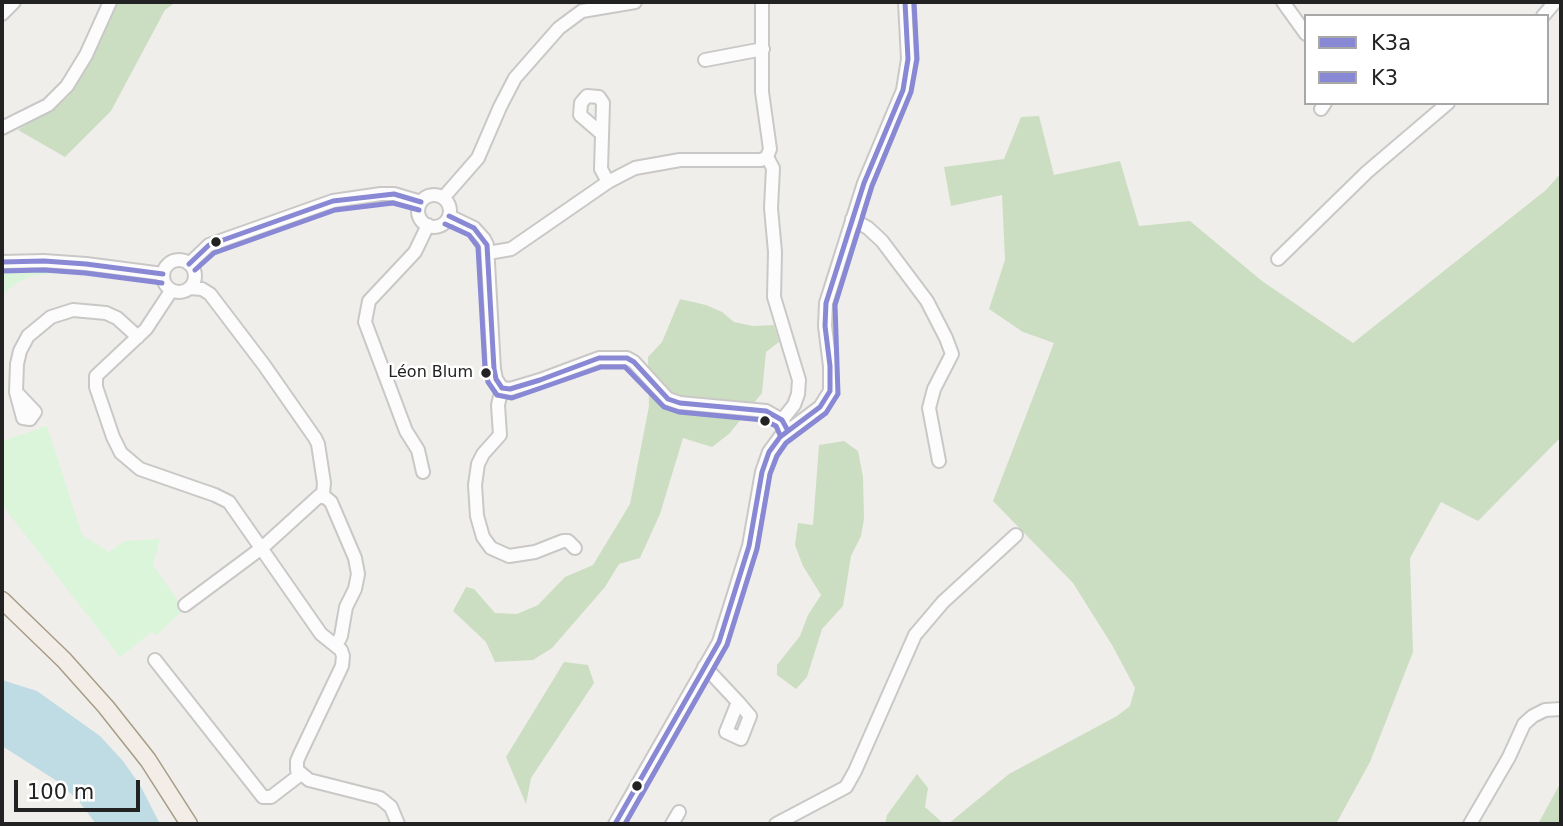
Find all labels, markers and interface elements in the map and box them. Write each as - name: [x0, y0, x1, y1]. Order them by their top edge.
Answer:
- legend: [1304, 14, 1549, 105]
- text: K3a: [1371, 31, 1411, 55]
- text: K3: [1371, 66, 1398, 90]
- unlabelled marker: [209, 235, 223, 249]
- place label: Léon Blum: [388, 363, 473, 383]
- marker: Léon Blum: [479, 366, 493, 380]
- unlabelled marker: [758, 414, 772, 428]
- scale bar: [18, 766, 144, 810]
- unlabelled marker: [630, 779, 644, 793]
- text: 100 m: [27, 780, 94, 804]

